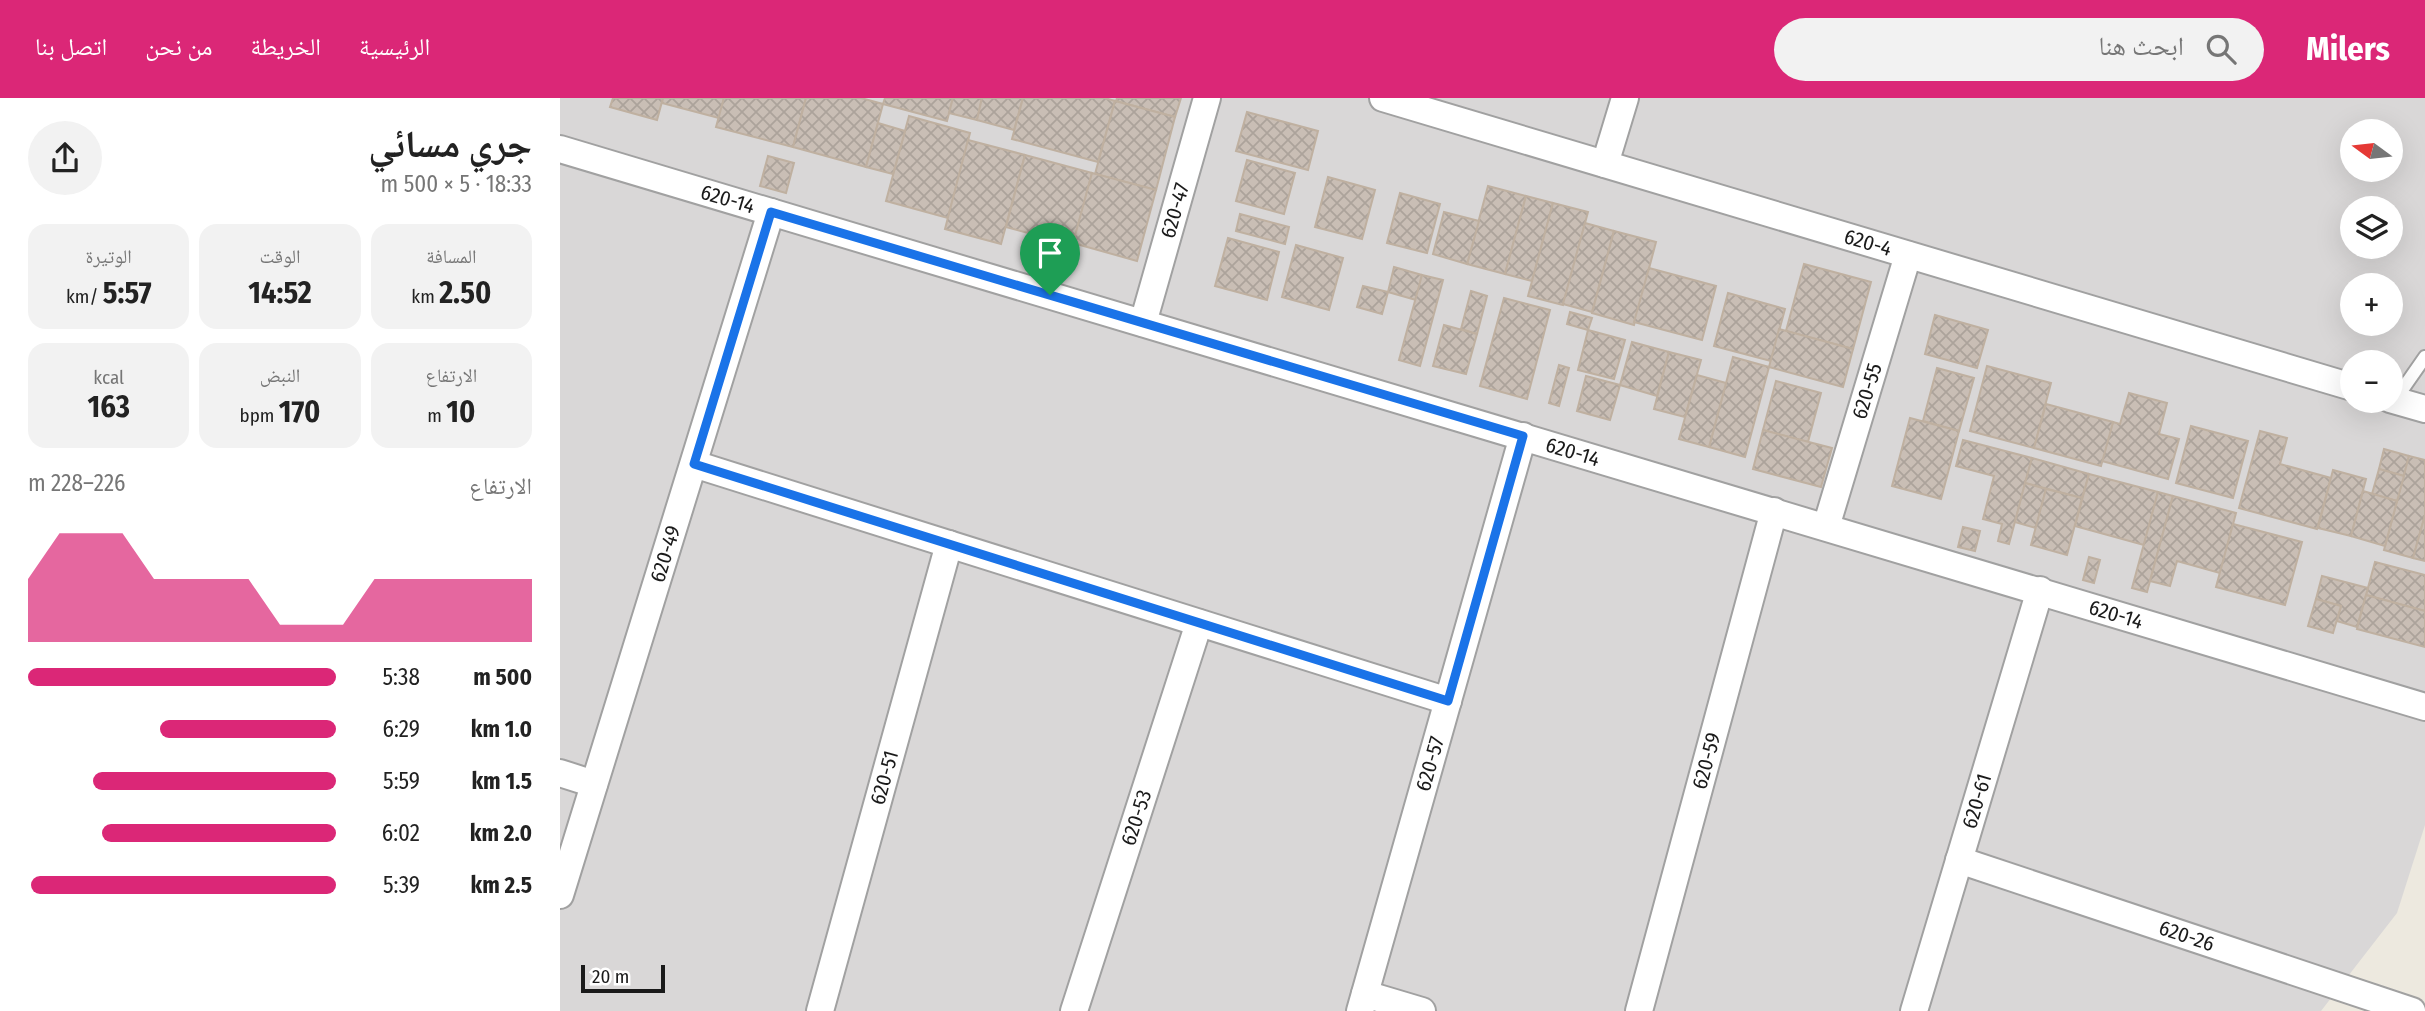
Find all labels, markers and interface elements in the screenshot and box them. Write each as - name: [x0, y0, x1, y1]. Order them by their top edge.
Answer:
- search box: [1774, 18, 2264, 81]
- text: Milers: [2306, 29, 2390, 69]
- icon: search: [2202, 30, 2240, 68]
- text: ابحث هنا: [2099, 31, 2184, 62]
- text: اتصل بنا: [35, 33, 107, 61]
- text: من نحن: [145, 33, 212, 61]
- text: الخريطة: [250, 33, 321, 61]
- text: الرئيسية: [359, 33, 430, 61]
- north arrow: [2340, 119, 2403, 182]
- map controls: [2340, 119, 2403, 413]
- button: share: [28, 121, 102, 195]
- text: جري مسائي: [368, 121, 532, 167]
- text: 18:33 · 5 × 500 m: [381, 170, 532, 198]
- street label: 620-14: [698, 179, 758, 220]
- street label: 620-47: [1155, 180, 1195, 241]
- button: layers: [2340, 196, 2403, 259]
- pin: [1020, 223, 1080, 295]
- street label: 620-4: [1841, 223, 1895, 262]
- icon: arrive: [1031, 234, 1069, 272]
- text: الوتيرة: [86, 245, 132, 268]
- text: الوقت: [260, 245, 300, 268]
- text: المسافة: [426, 245, 477, 268]
- button: +: [2340, 273, 2403, 336]
- text: 5:57: [103, 275, 151, 311]
- text: 14:52: [248, 275, 312, 311]
- text: 2.50: [439, 275, 491, 311]
- text: /km: [66, 285, 103, 308]
- text: km: [411, 285, 439, 308]
- button: −: [2340, 350, 2403, 413]
- street label: 620-55: [1846, 360, 1888, 422]
- text: النبض: [260, 364, 300, 387]
- text: الارتفاع: [425, 364, 477, 387]
- text: kcal: [93, 366, 124, 389]
- text: 163: [88, 389, 130, 425]
- text: 170: [279, 394, 320, 430]
- text: 10: [446, 394, 475, 430]
- text: bpm: [240, 404, 279, 427]
- text: m: [427, 404, 446, 427]
- street label: 620-14: [1543, 432, 1603, 472]
- text: 226–228 m: [28, 469, 126, 497]
- text: الارتفاع: [469, 472, 532, 500]
- street label: 620-49: [644, 522, 686, 585]
- street label: 620-14: [2086, 594, 2146, 635]
- text: 5:38: [382, 663, 420, 691]
- text: 500 m: [473, 663, 532, 691]
- text: 6:29: [383, 715, 420, 743]
- text: 1.0 km: [471, 715, 532, 743]
- street label: 620-59: [1686, 730, 1727, 792]
- street label: 620-57: [1410, 733, 1450, 794]
- street label: 620-51: [865, 748, 904, 808]
- text: 5:59: [383, 767, 420, 795]
- text: 1.5 km: [471, 767, 532, 795]
- street label: 620-61: [1956, 771, 1997, 832]
- street label: 620-53: [1115, 787, 1157, 849]
- text: 6:02: [382, 819, 420, 847]
- text: 2.0 km: [470, 819, 532, 847]
- text: 5:39: [383, 871, 420, 899]
- text: 2.5 km: [470, 871, 532, 899]
- street label: 620-26: [2156, 915, 2218, 957]
- scale bar: [581, 962, 665, 994]
- text: 20 m: [592, 965, 629, 988]

